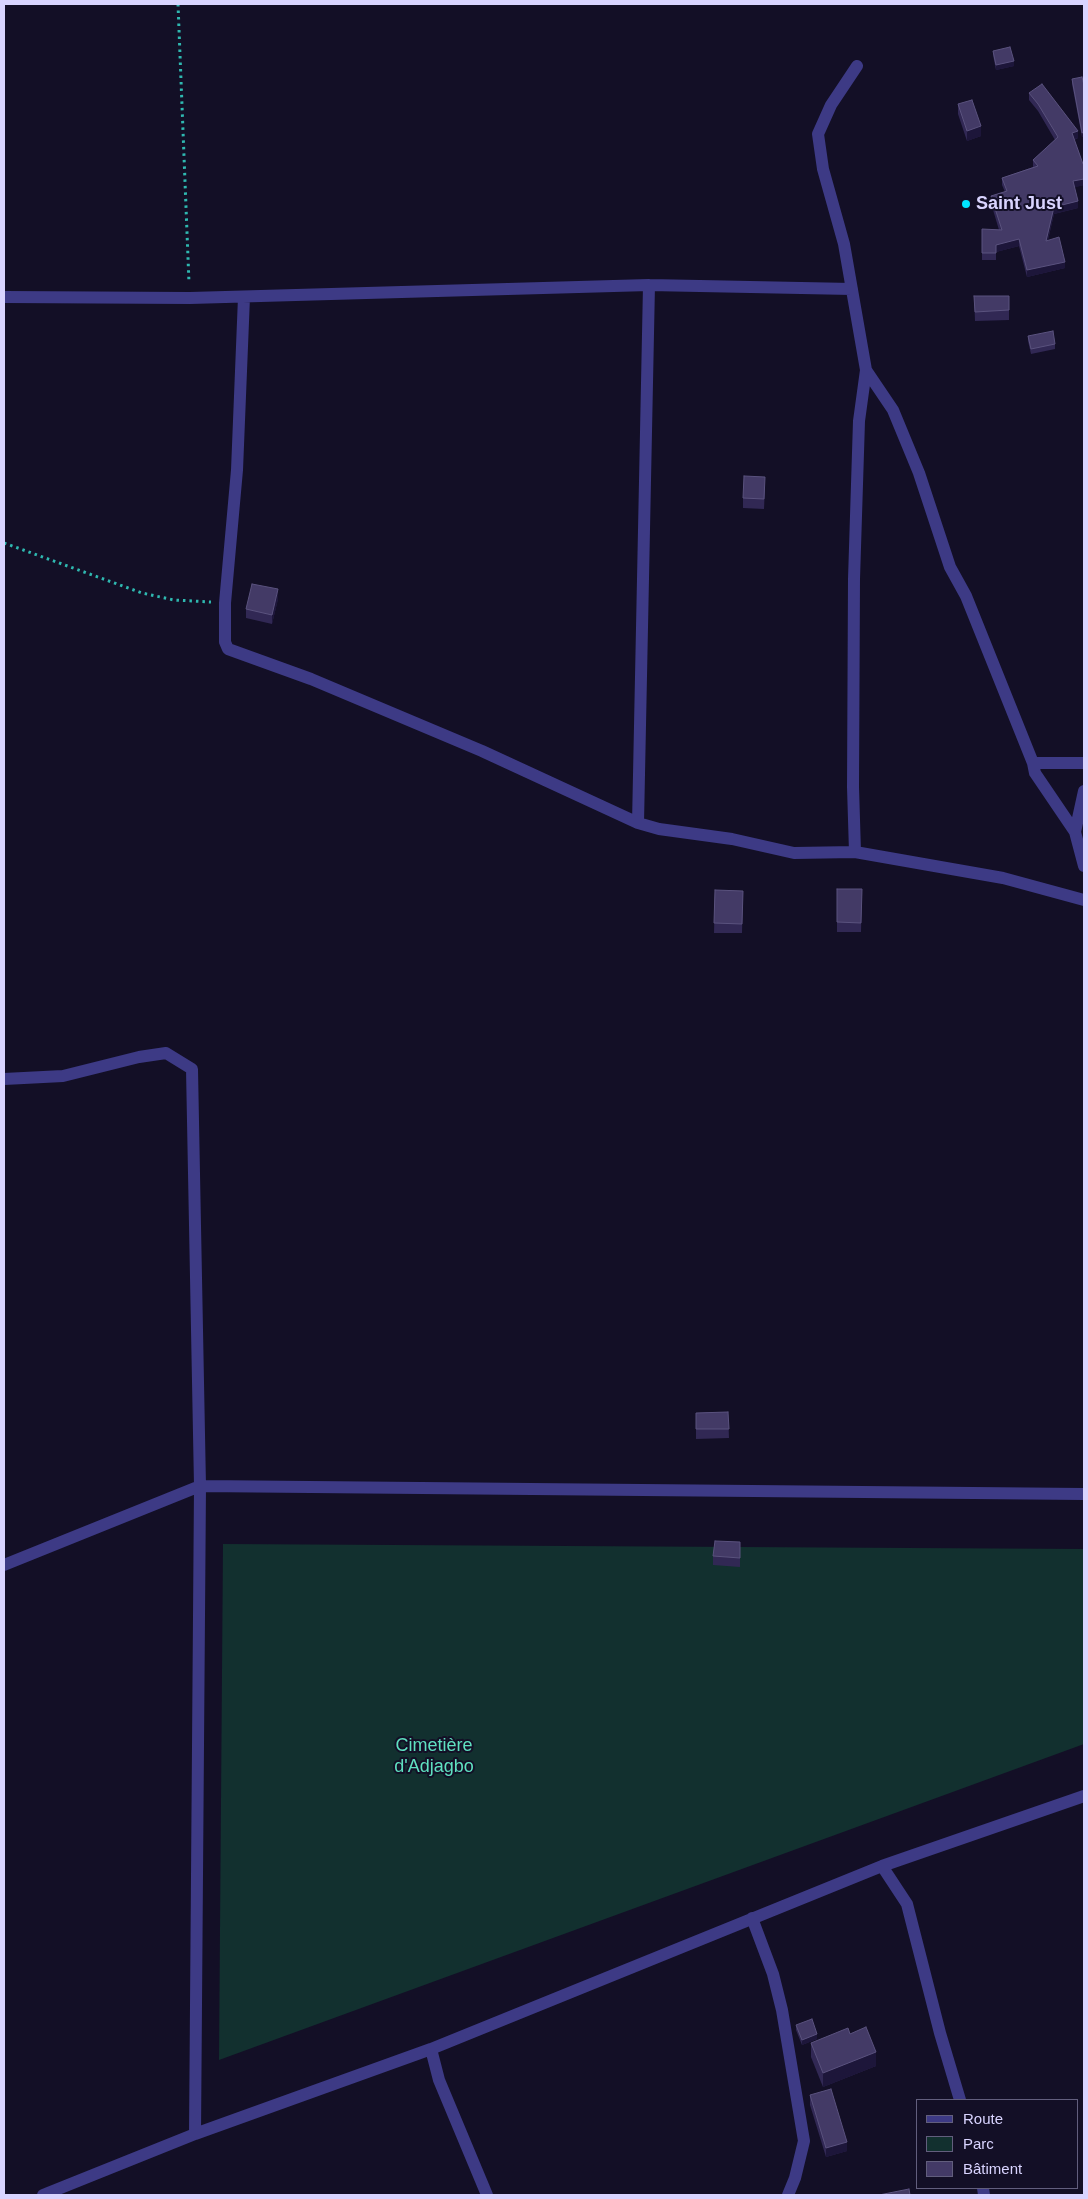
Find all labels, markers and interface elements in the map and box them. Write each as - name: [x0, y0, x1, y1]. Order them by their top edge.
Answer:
- place label: Saint Just: [976, 193, 1062, 215]
- marker: Saint Just: [960, 198, 972, 210]
- park label: Cimetière d'Adjagbo: [394, 1735, 474, 1778]
- legend: [916, 2099, 1078, 2189]
- text: Route: [963, 2110, 1003, 2127]
- text: Parc: [963, 2135, 994, 2152]
- text: Bâtiment: [963, 2160, 1022, 2177]

